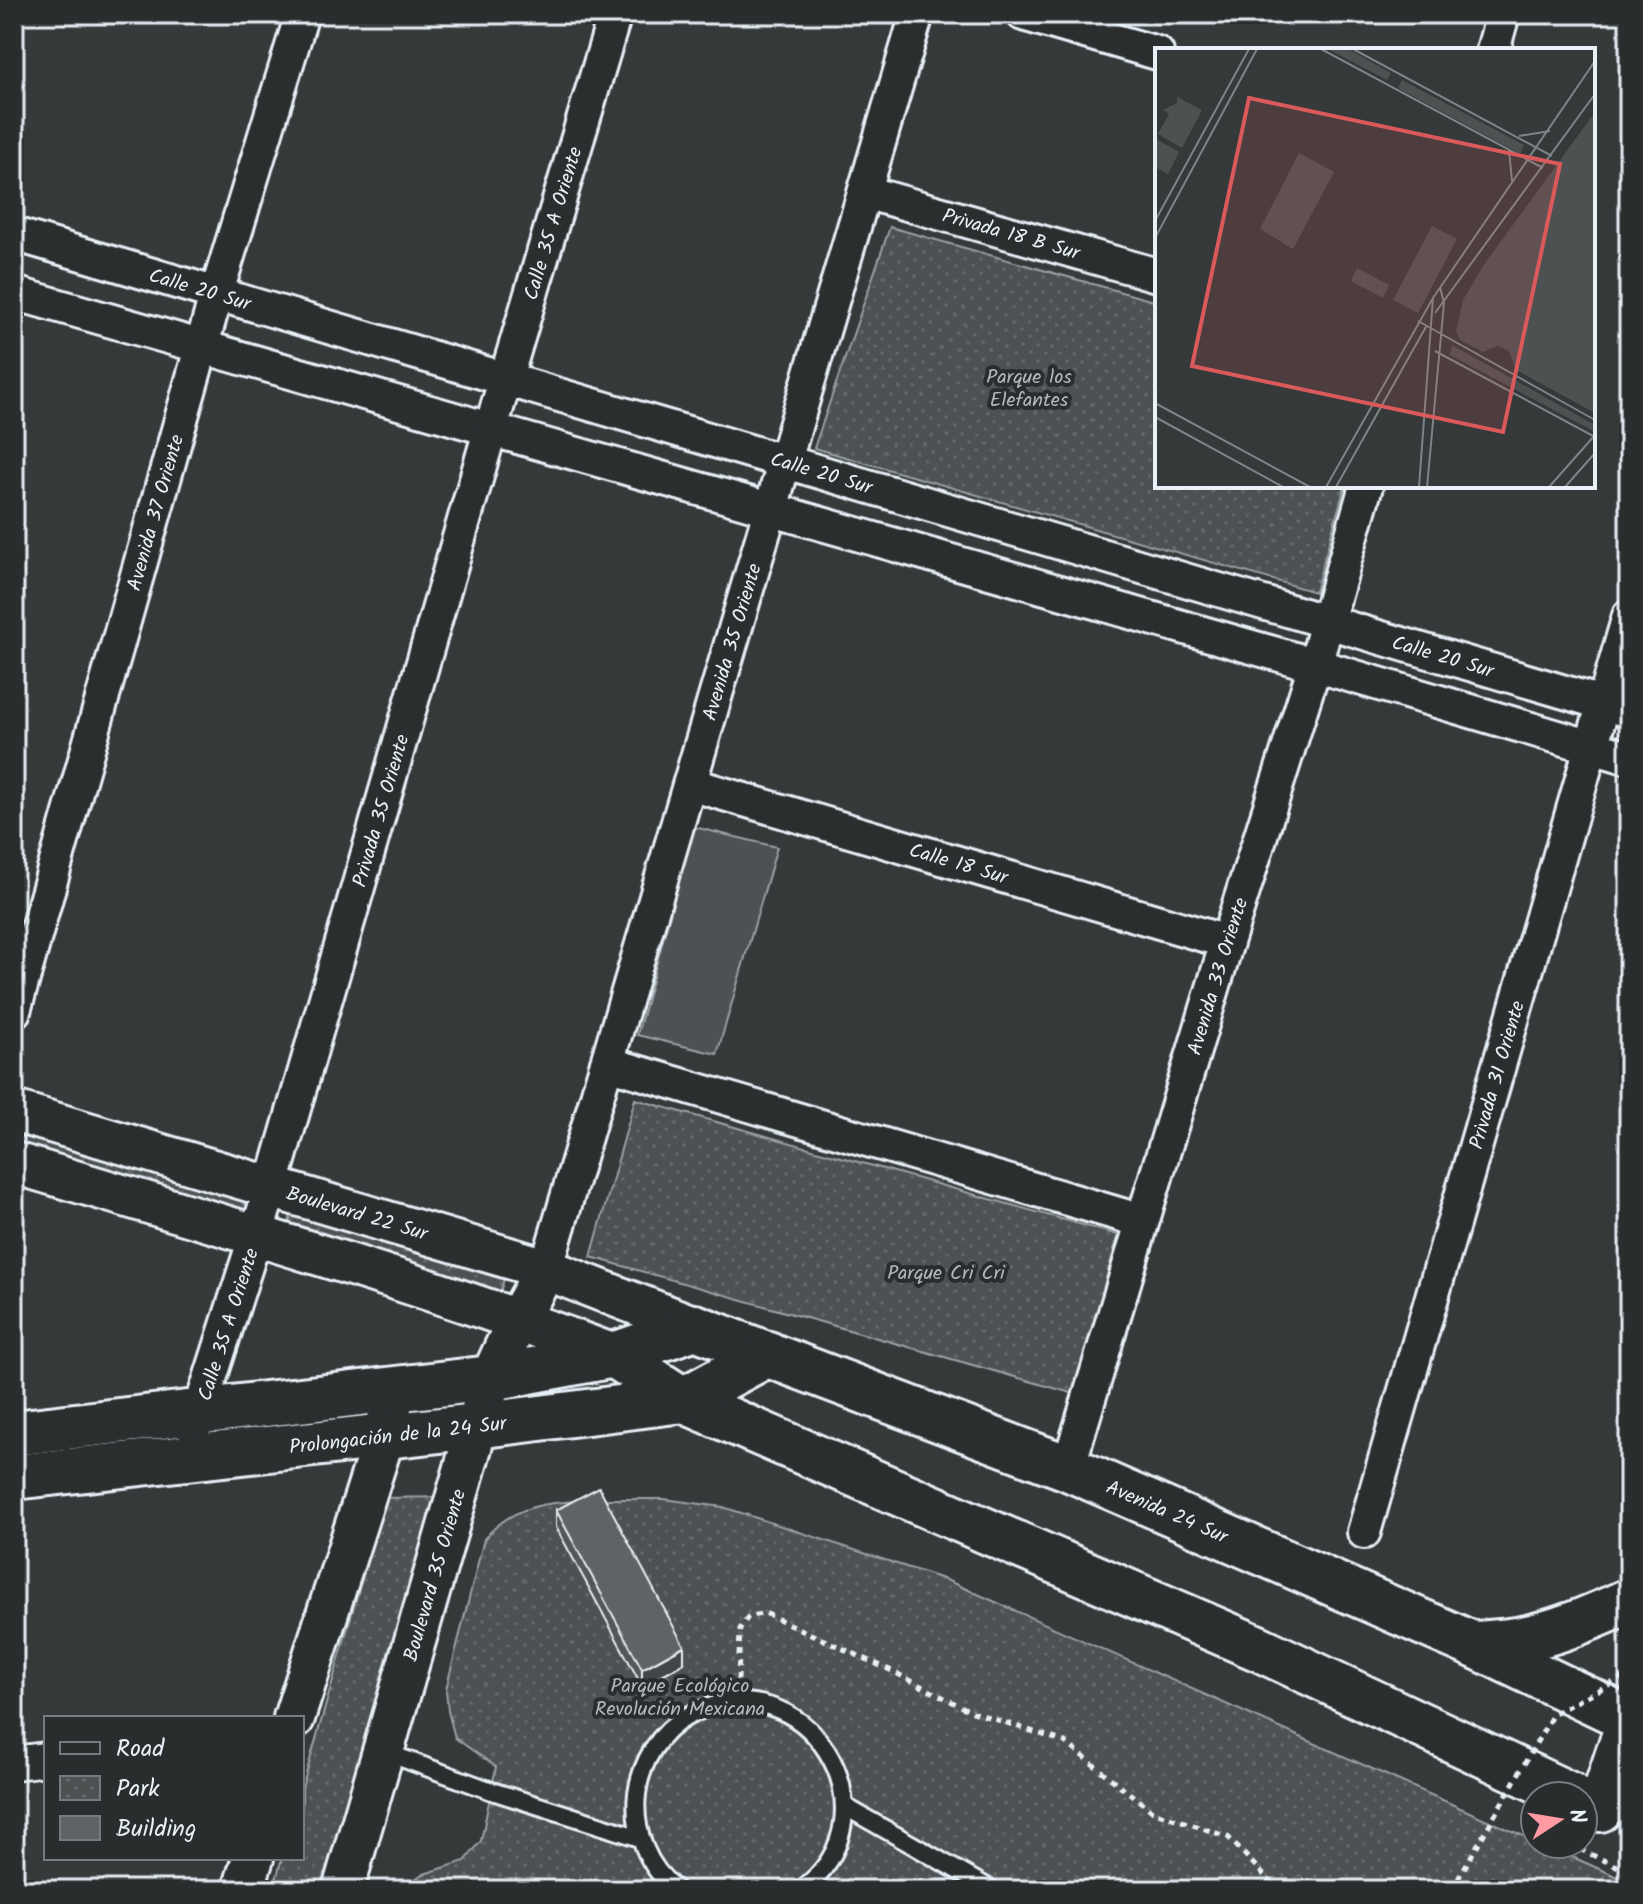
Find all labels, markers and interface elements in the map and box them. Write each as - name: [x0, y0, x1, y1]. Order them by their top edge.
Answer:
- inset map: [1155, 48, 1595, 488]
- street label: Calle 35 A Oriente: [516, 143, 592, 304]
- street label: Privada 18 B Sur: [938, 201, 1084, 271]
- street label: Calle 20 Sur: [145, 261, 256, 321]
- park label: Parque los Elefantes: [986, 362, 1072, 417]
- street label: Avenida 37 Oriente: [119, 431, 194, 595]
- street label: Calle 20 Sur: [766, 444, 877, 505]
- street label: Avenida 35 Oriente: [695, 560, 772, 725]
- street label: Calle 20 Sur: [1388, 628, 1498, 689]
- street label: Privada 35 Oriente: [345, 731, 419, 891]
- street label: Calle 18 Sur: [905, 835, 1013, 895]
- street label: Avenida 33 Oriente: [1180, 894, 1258, 1059]
- street label: Privada 31 Oriente: [1462, 997, 1535, 1153]
- street label: Boulevard 22 Sur: [282, 1179, 432, 1251]
- street label: Calle 35 A Oriente: [190, 1244, 269, 1405]
- park label: Parque Cri Cri: [887, 1258, 1006, 1290]
- street label: Prolongación de la 24 Sur: [288, 1408, 510, 1465]
- street label: Avenida 24 Sur: [1100, 1472, 1234, 1554]
- street label: Boulevard 35 Oriente: [396, 1485, 476, 1665]
- park label: Parque Ecológico Revolución Mexicana: [595, 1671, 765, 1726]
- legend: [44, 1716, 304, 1860]
- text: Road: [116, 1730, 165, 1769]
- text: Park: [116, 1770, 160, 1809]
- north arrow: [1519, 1780, 1599, 1860]
- text: N: [1558, 1806, 1595, 1827]
- text: Building: [116, 1810, 196, 1849]

